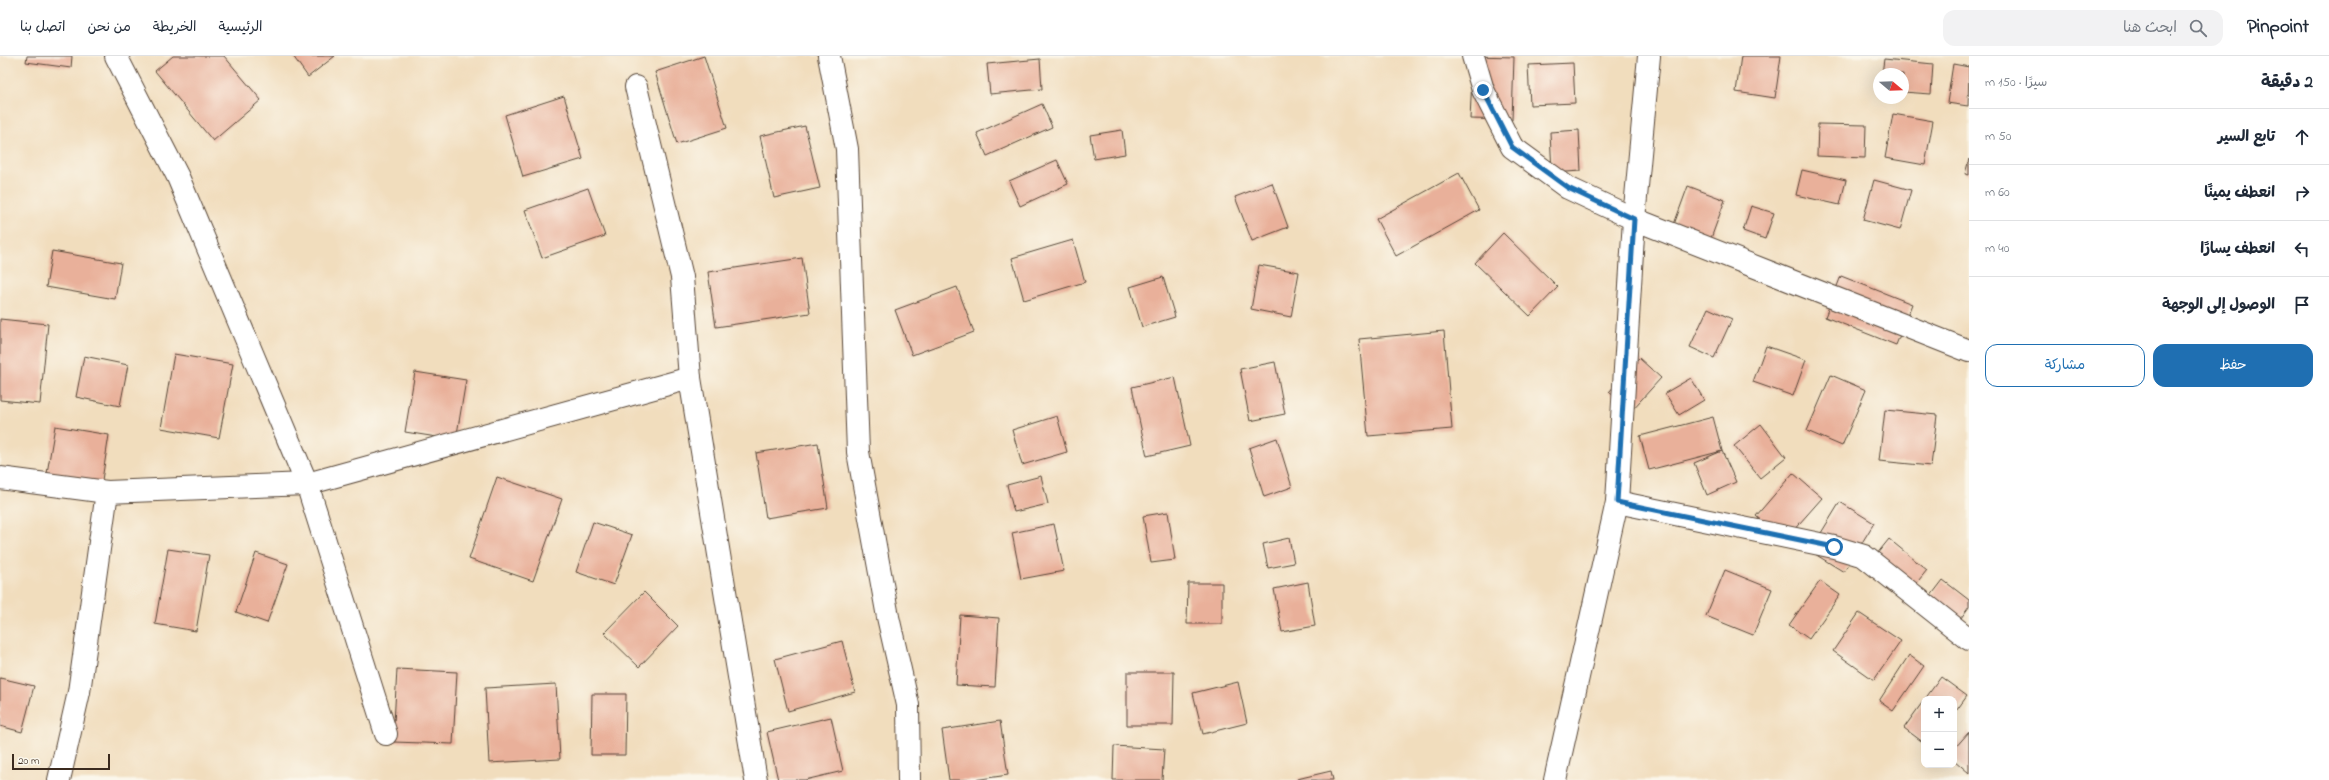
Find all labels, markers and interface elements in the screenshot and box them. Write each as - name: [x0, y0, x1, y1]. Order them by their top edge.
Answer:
- search box: [1943, 10, 2223, 46]
- text: Pinpoint: [2247, 14, 2309, 41]
- text: اتصل بنا: [20, 17, 65, 38]
- text: من نحن: [87, 17, 131, 38]
- text: الخريطة: [153, 17, 197, 38]
- text: الرئيسية: [219, 17, 263, 38]
- text: ابحث هنا: [2123, 17, 2177, 39]
- icon: search: [2187, 17, 2209, 39]
- north arrow: [1873, 68, 1909, 104]
- text: 2 دقيقة: [2261, 70, 2313, 95]
- text: سيرًا · 150 m: [1985, 73, 2047, 92]
- route end: [1474, 81, 1492, 99]
- text: تابع السير: [2218, 126, 2275, 148]
- icon: ahead: [2291, 126, 2313, 148]
- text: 50 m: [1985, 127, 2011, 146]
- text: انعطف يمينًا: [2204, 182, 2275, 204]
- icon: right: [2291, 182, 2313, 204]
- text: 60 m: [1985, 183, 2010, 202]
- text: انعطف يسارًا: [2200, 238, 2275, 260]
- icon: left: [2291, 238, 2313, 260]
- text: 40 m: [1985, 239, 2009, 258]
- text: الوصول إلى الوجهة: [2162, 294, 2275, 316]
- icon: arrive: [2291, 294, 2313, 316]
- button: مشاركة: [1985, 344, 2145, 387]
- button: حفظ: [2153, 344, 2313, 387]
- route start: [1825, 538, 1843, 556]
- map controls: [1921, 696, 1957, 768]
- button: +: [1921, 696, 1957, 732]
- button: −: [1921, 732, 1957, 768]
- scale bar: [12, 752, 110, 771]
- text: 20 m: [18, 753, 40, 769]

